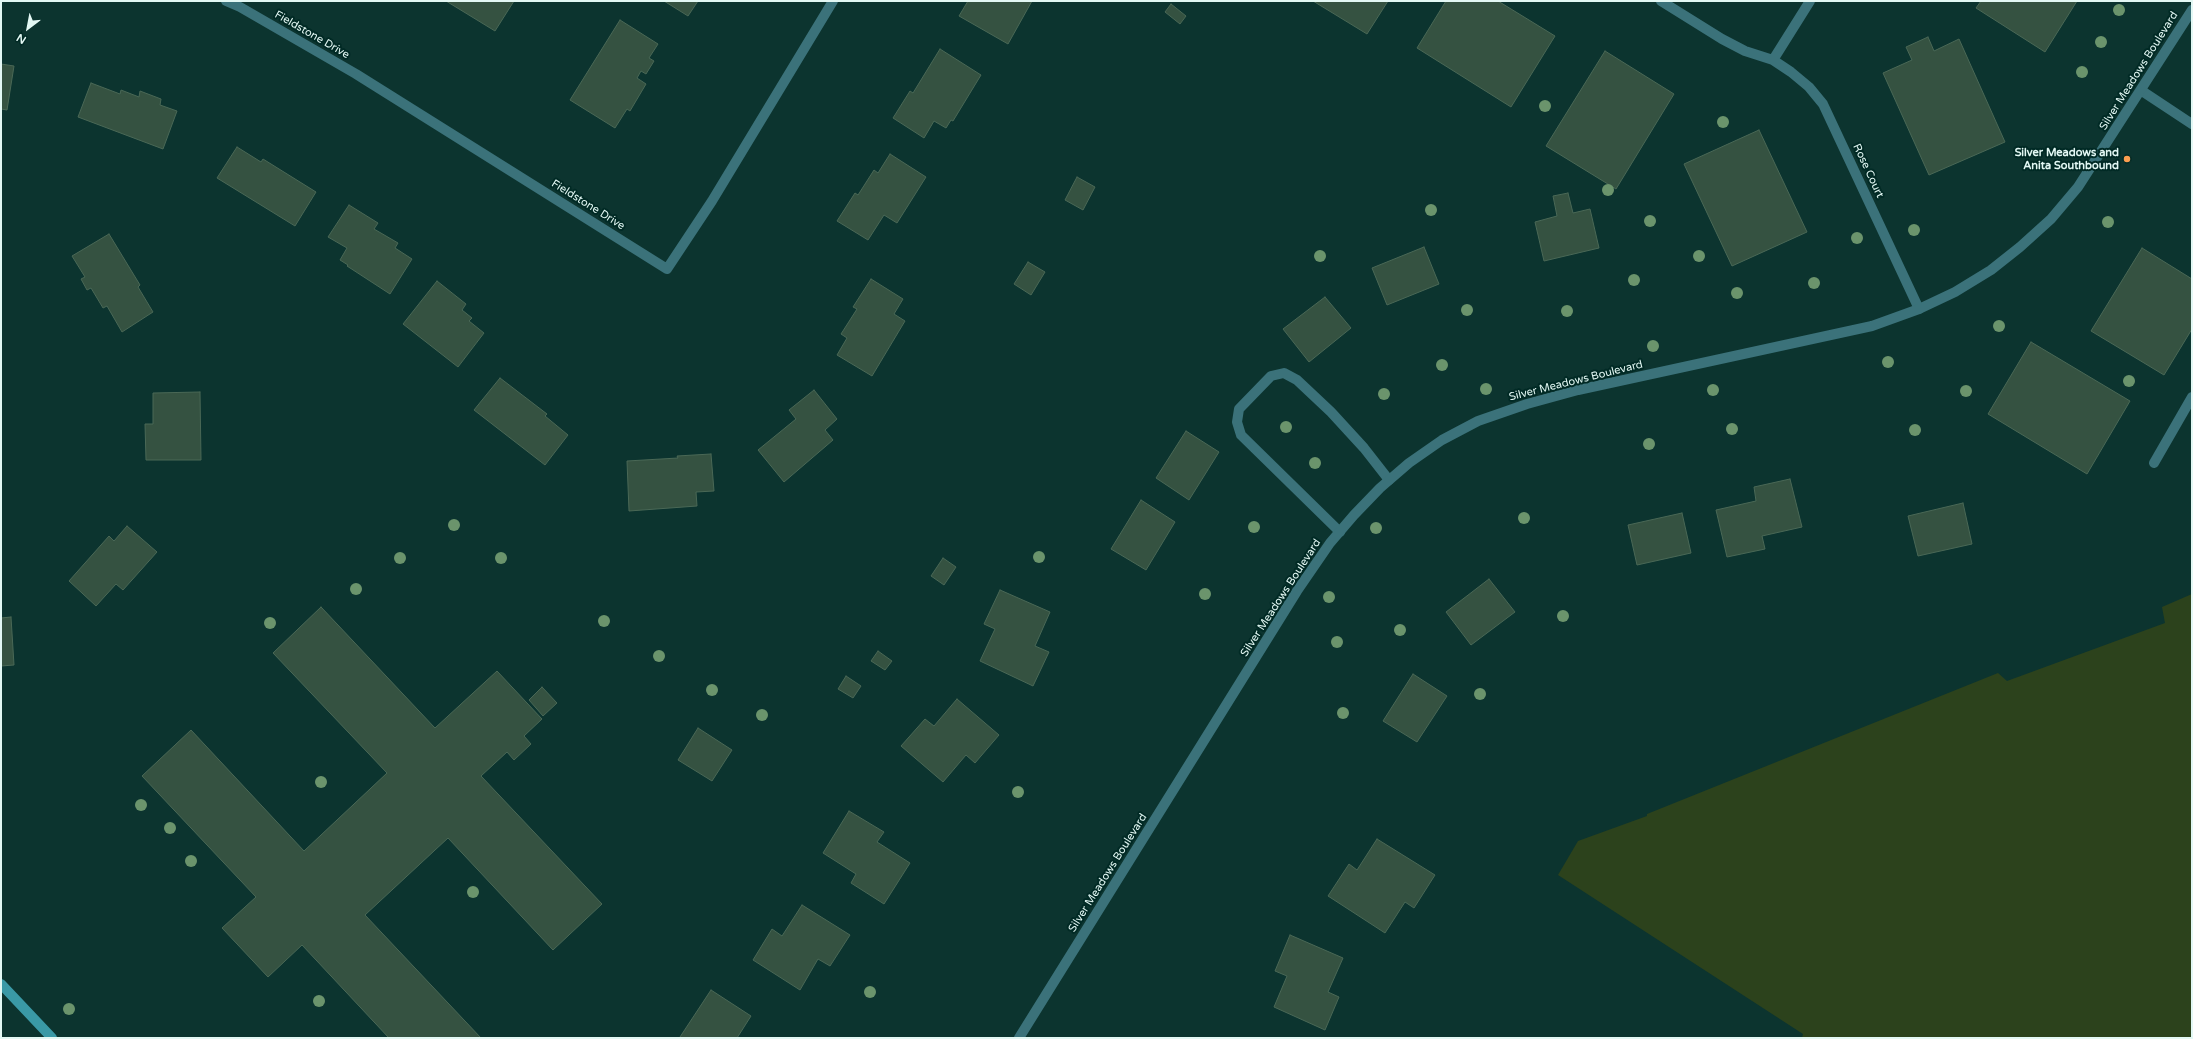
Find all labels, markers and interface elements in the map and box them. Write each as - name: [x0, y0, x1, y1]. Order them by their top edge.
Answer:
- north arrow: [8, 8, 48, 48]
- street label: Fieldstone Drive: [272, 8, 352, 62]
- street label: Silver Meadows Boulevard: [2097, 9, 2181, 133]
- text: N: [14, 31, 29, 46]
- street label: Rose Court: [1850, 142, 1886, 200]
- place label: Silver Meadows and Anita Southbound: [2015, 146, 2119, 172]
- marker: Silver Meadows and Anita Southbound: [2122, 154, 2132, 164]
- street label: Fieldstone Drive: [549, 177, 627, 233]
- street label: Silver Meadows Boulevard: [1508, 358, 1644, 404]
- street label: Silver Meadows Boulevard: [1238, 537, 1324, 659]
- street label: Silver Meadows Boulevard: [1066, 811, 1150, 935]

